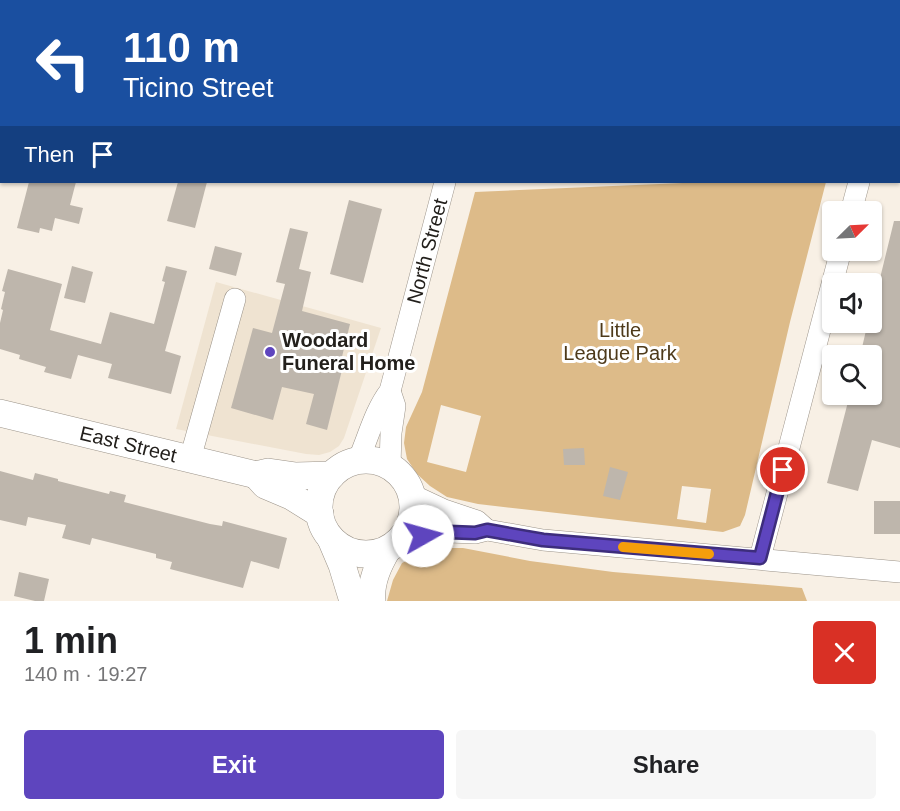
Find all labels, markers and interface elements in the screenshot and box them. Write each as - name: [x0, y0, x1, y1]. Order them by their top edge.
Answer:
- icon: left: [24, 24, 102, 102]
- text: 110 m: [123, 24, 240, 71]
- text: Ticino Street: [123, 73, 274, 103]
- icon: arrive: [86, 138, 119, 171]
- text: Then: [24, 142, 74, 167]
- street label: North Street: [402, 196, 451, 306]
- north arrow: [822, 201, 882, 261]
- map controls: [822, 201, 882, 405]
- button: sound: [822, 273, 882, 333]
- park label: Little League Park: [563, 319, 678, 364]
- place label: Woodard Funeral Home: [282, 329, 415, 374]
- marker: Woodard Funeral Home: [263, 345, 277, 359]
- button: search: [822, 345, 882, 405]
- street label: East Street: [78, 422, 179, 467]
- pin: [757, 444, 808, 495]
- icon: arrive: [766, 453, 799, 486]
- position arrow: [391, 504, 455, 568]
- text: 1 min: [24, 620, 118, 661]
- button: close: [813, 621, 876, 684]
- text: 140 m · 19:27: [24, 663, 147, 685]
- button: Exit: [24, 730, 444, 799]
- button: Share: [456, 730, 876, 799]

